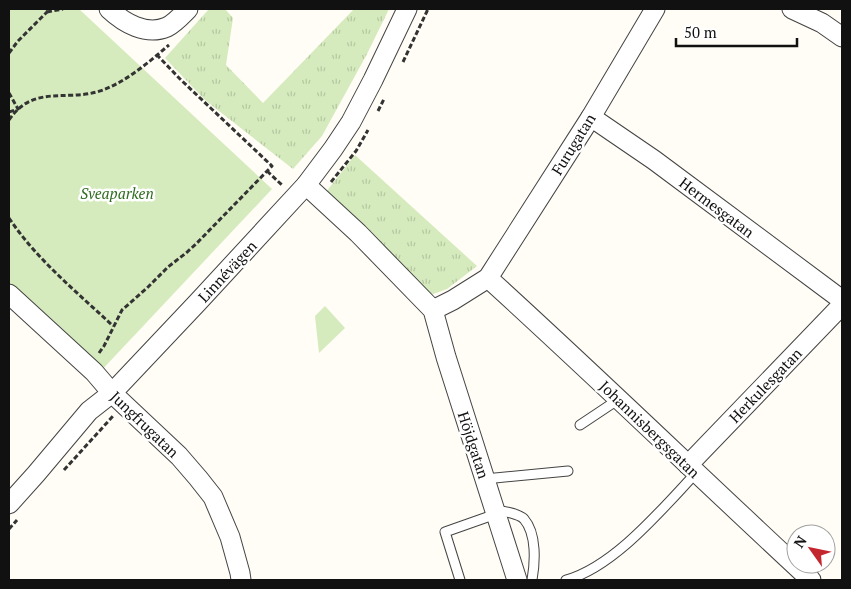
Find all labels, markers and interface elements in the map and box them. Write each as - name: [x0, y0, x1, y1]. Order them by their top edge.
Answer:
- scale bar: [676, 15, 797, 47]
- text: 50 m: [684, 22, 717, 42]
- street label: Furugatan: [546, 110, 600, 178]
- street label: Hermesgatan: [676, 172, 759, 242]
- park label: Sveaparken: [80, 183, 154, 203]
- street label: Linnévägen: [193, 236, 261, 306]
- street label: Herkulesgatan: [724, 343, 806, 427]
- street label: Johannisbergsgatan: [596, 376, 704, 482]
- street label: Jungfrugatan: [107, 386, 183, 462]
- street label: Höjdgatan: [454, 409, 494, 481]
- north arrow: [786, 524, 836, 574]
- text: N: [789, 532, 811, 551]

